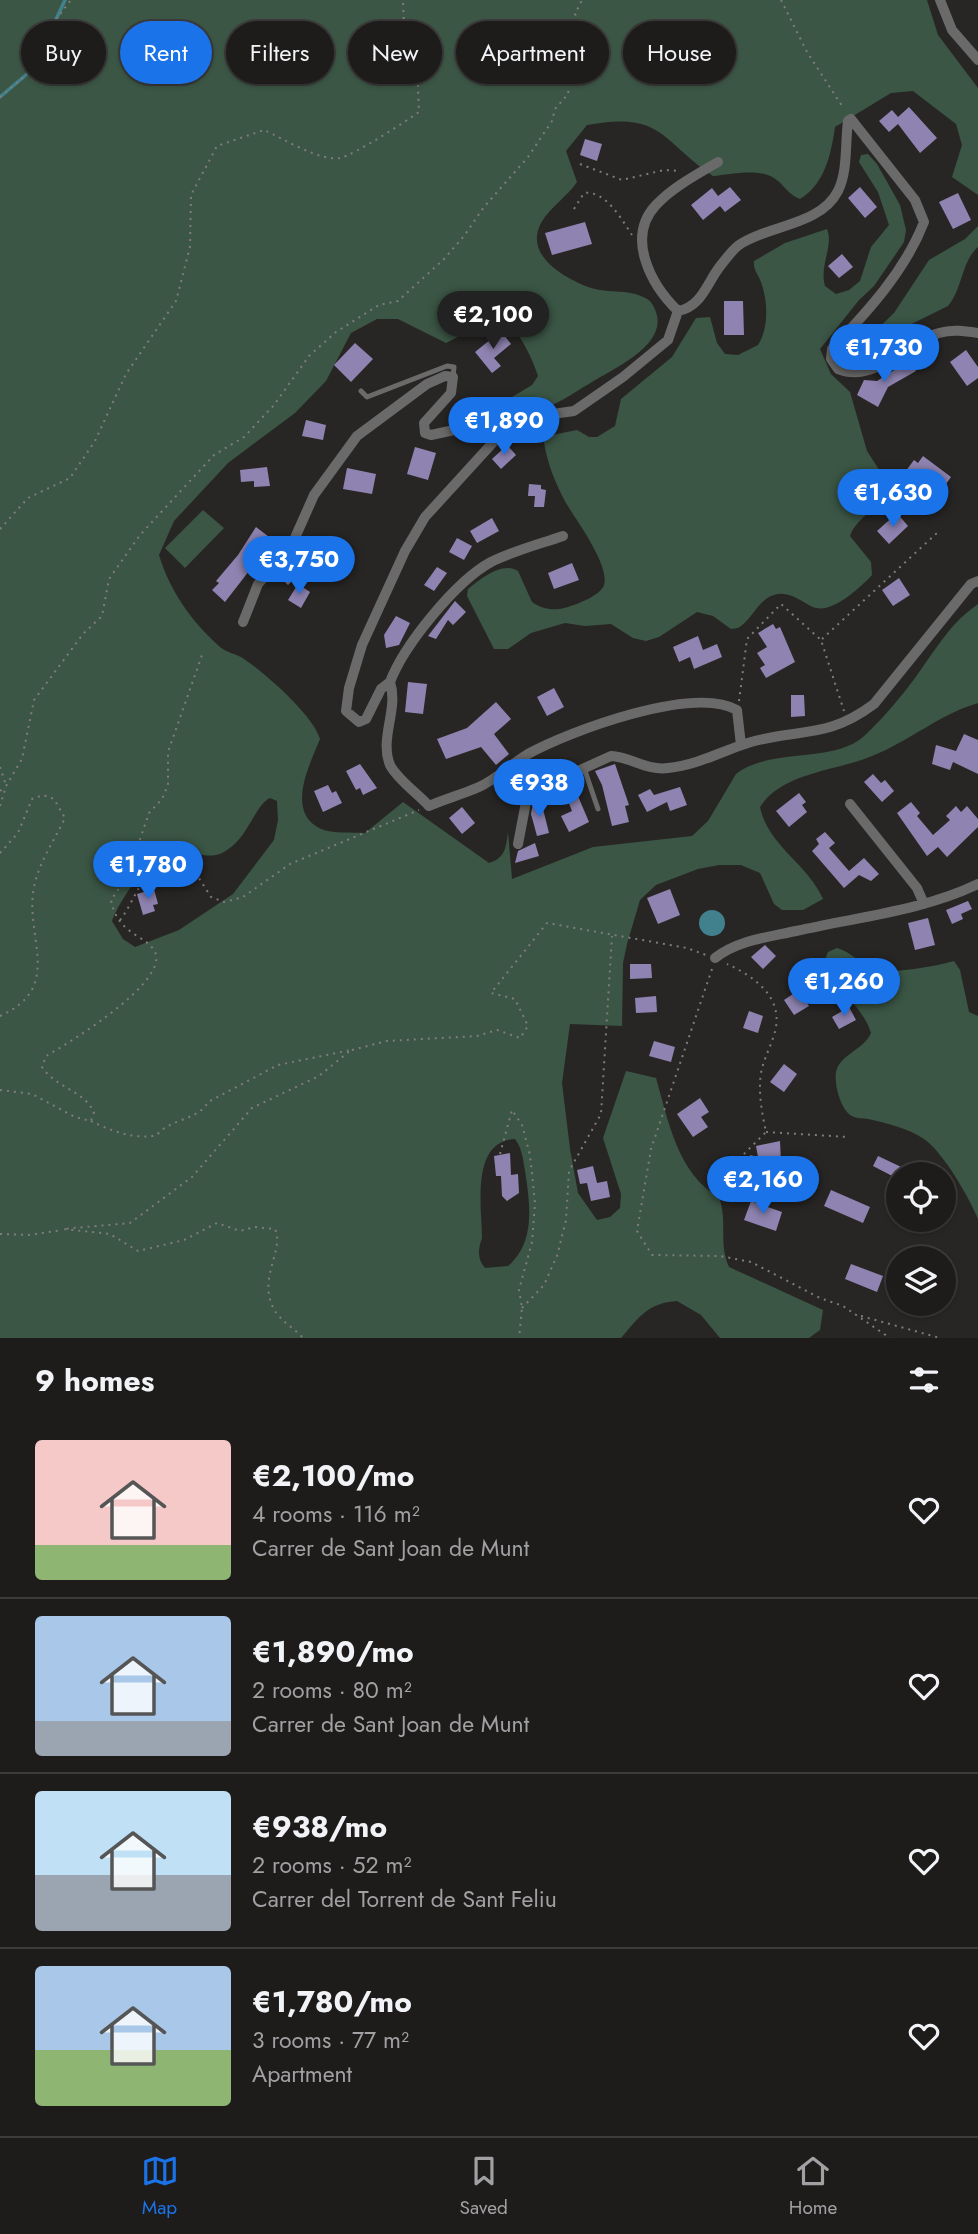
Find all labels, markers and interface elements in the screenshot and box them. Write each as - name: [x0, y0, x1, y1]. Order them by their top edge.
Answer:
- chip: Buy: [21, 21, 106, 84]
- chip: Rent: [120, 21, 212, 84]
- chip: Filters: [226, 21, 334, 84]
- chip: New: [348, 21, 442, 84]
- chip: Apartment: [456, 21, 609, 84]
- chip: House: [623, 21, 736, 84]
- pin: €2,100: [436, 292, 550, 351]
- text: €2,100: [453, 297, 533, 331]
- pin: €1,730: [827, 324, 941, 384]
- text: €1,730: [845, 330, 923, 364]
- pin: €1,890: [447, 398, 561, 457]
- text: €1,890: [464, 403, 544, 437]
- pin: €1,630: [836, 470, 950, 529]
- text: €1,630: [853, 475, 933, 509]
- pin: €3,750: [242, 536, 356, 596]
- text: €3,750: [259, 542, 339, 576]
- pin: €938: [498, 760, 580, 819]
- text: €938: [509, 765, 569, 799]
- pin: €1,780: [91, 842, 205, 901]
- text: €1,780: [109, 847, 187, 881]
- pin: €1,260: [787, 958, 901, 1018]
- text: €1,260: [804, 964, 884, 998]
- pin: €2,160: [706, 1156, 820, 1216]
- text: €2,160: [723, 1162, 803, 1196]
- map controls: [886, 1162, 956, 1316]
- button: locate: [886, 1162, 956, 1232]
- button: layers: [886, 1246, 956, 1316]
- text: 9 homes: [35, 1359, 154, 1402]
- icon: filters: [905, 1361, 943, 1399]
- text: €2,100/mo: [252, 1454, 414, 1497]
- icon: home: [91, 1468, 175, 1552]
- icon: heart: [905, 1491, 943, 1529]
- text: 4 rooms · 116 m²: [252, 1497, 420, 1531]
- text: Carrer de Sant Joan de Munt: [252, 1531, 529, 1565]
- text: €1,890/mo: [252, 1630, 414, 1673]
- icon: home: [91, 1644, 175, 1728]
- icon: heart: [905, 1667, 943, 1705]
- text: 2 rooms · 80 m²: [252, 1673, 412, 1707]
- text: Carrer de Sant Joan de Munt: [252, 1707, 529, 1741]
- text: €938/mo: [252, 1805, 387, 1848]
- icon: home: [91, 1819, 175, 1903]
- icon: heart: [905, 1842, 943, 1880]
- text: 2 rooms · 52 m²: [252, 1848, 411, 1882]
- text: Carrer del Torrent de Sant Feliu: [252, 1882, 557, 1916]
- text: €1,780/mo: [252, 1980, 412, 2023]
- icon: home: [91, 1994, 175, 2078]
- icon: heart: [905, 2017, 943, 2055]
- text: 3 rooms · 77 m²: [252, 2023, 409, 2057]
- text: Apartment: [252, 2057, 352, 2091]
- tab: Map: [141, 2152, 179, 2221]
- tab: Saved: [460, 2152, 508, 2221]
- tab: Home: [789, 2152, 837, 2221]

